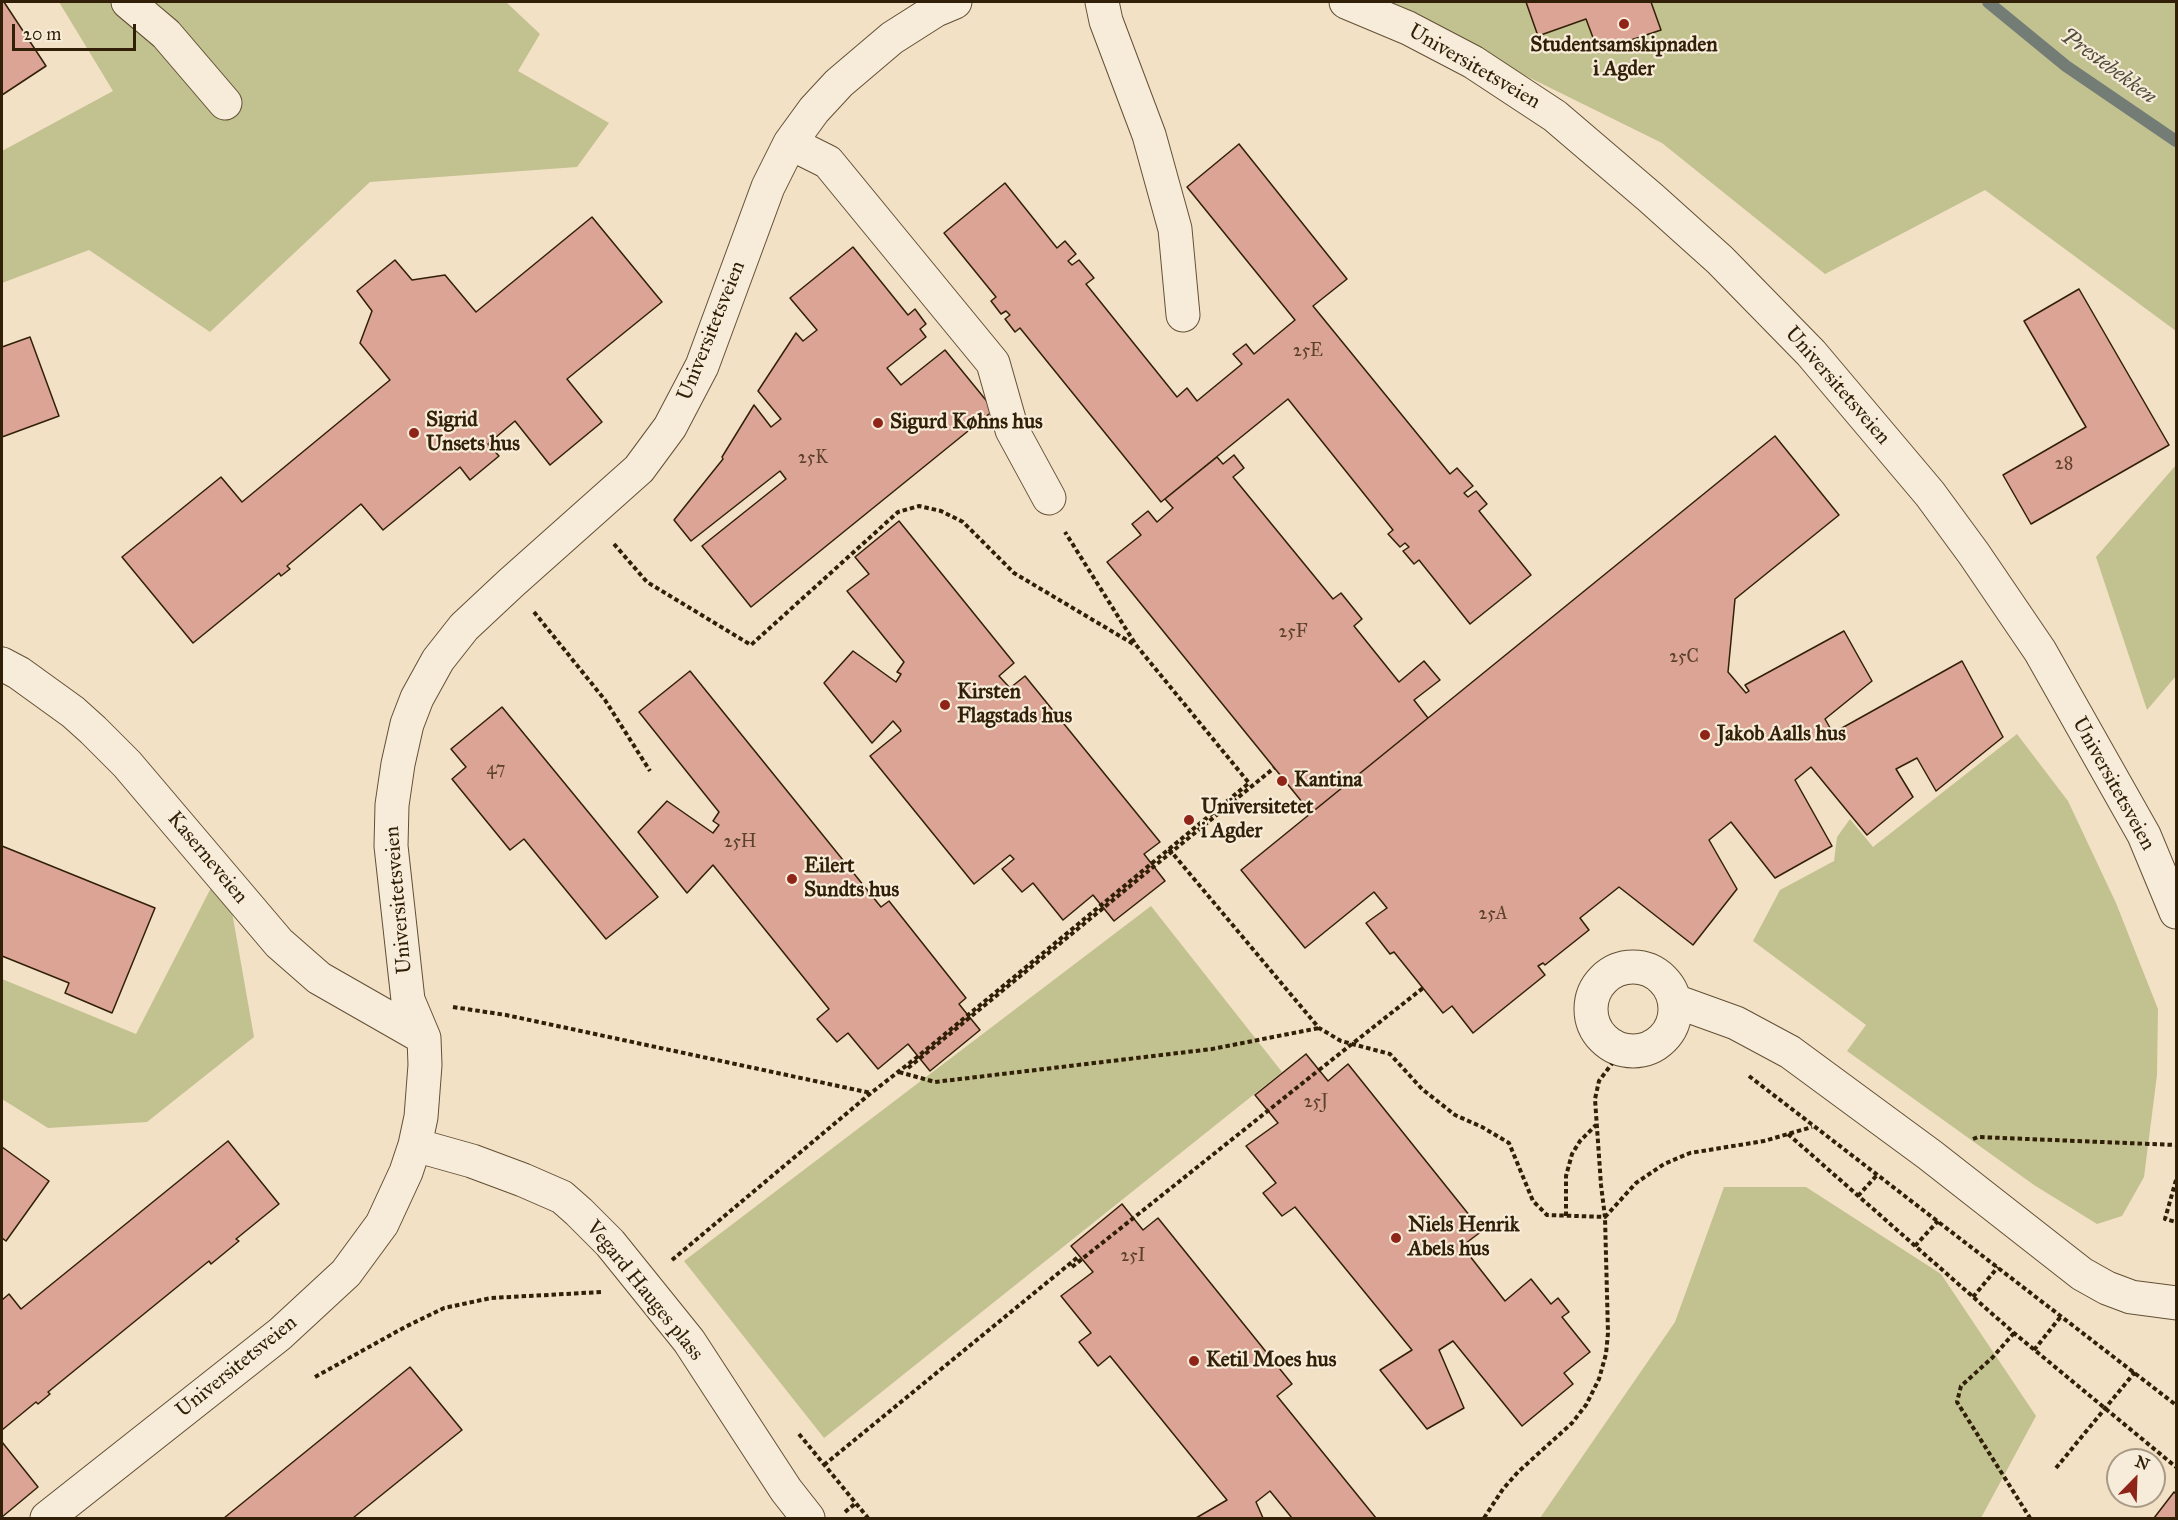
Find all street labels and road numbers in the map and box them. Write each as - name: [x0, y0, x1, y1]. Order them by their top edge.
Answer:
- street label: Universitetsveien: [1403, 19, 1545, 115]
- street label: Universitetsveien: [673, 257, 751, 405]
- street label: Universitetsveien: [1779, 322, 1895, 450]
- street label: Universitetsveien: [2066, 713, 2160, 855]
- street label: Kaserneveien: [161, 807, 253, 909]
- street label: Universitetsveien: [380, 825, 418, 975]
- street label: Vegard Hauges plass: [580, 1216, 708, 1366]
- street label: Universitetsveien: [171, 1311, 303, 1423]

